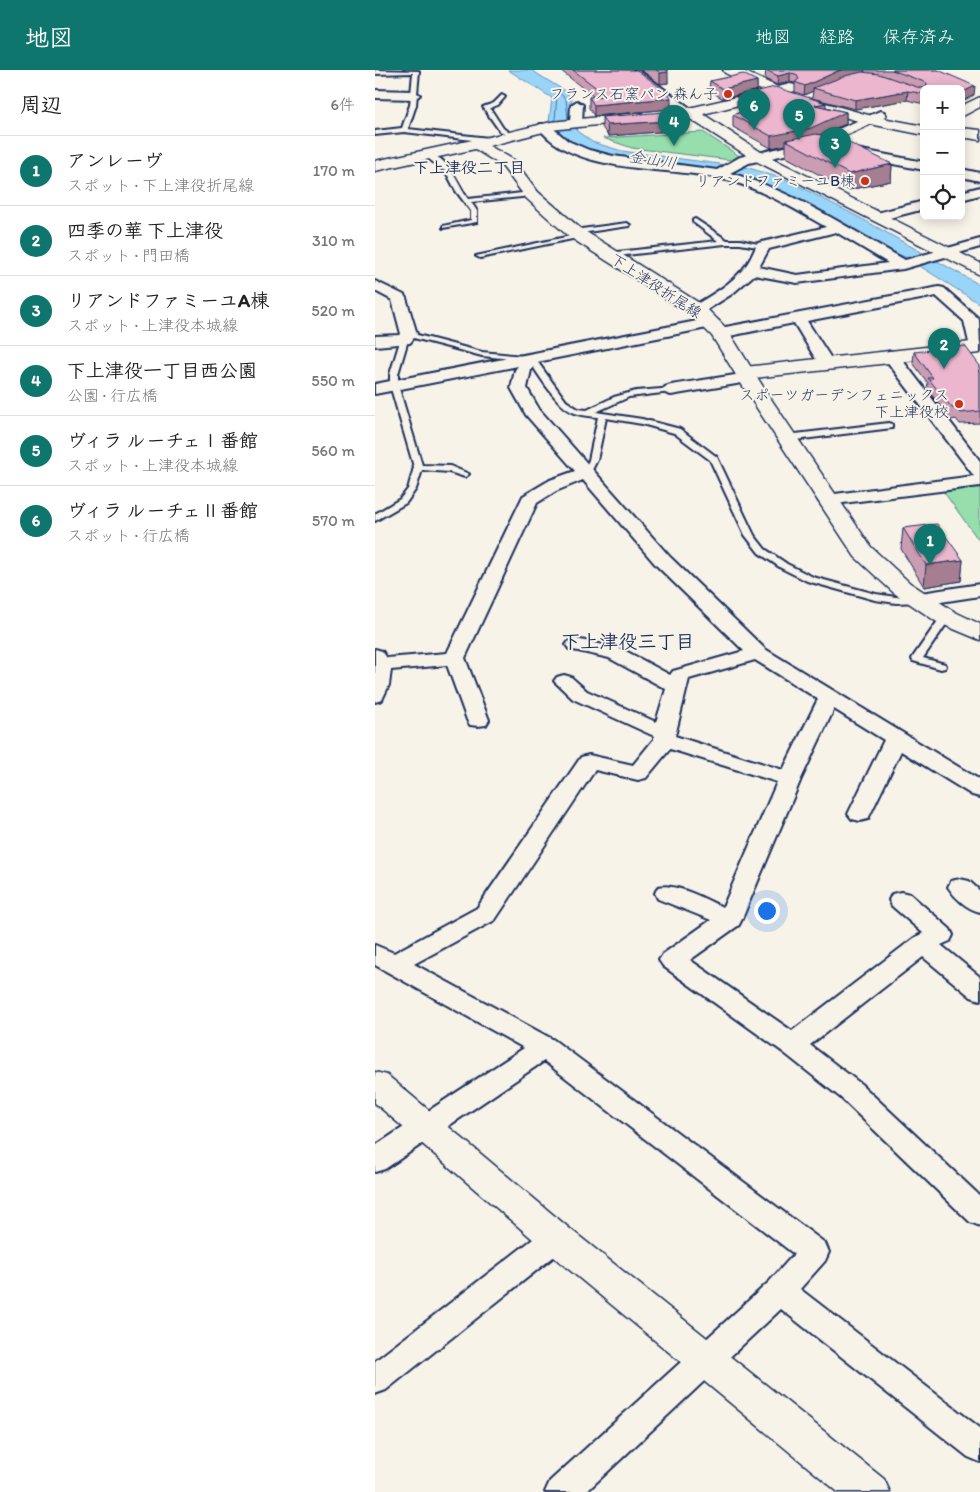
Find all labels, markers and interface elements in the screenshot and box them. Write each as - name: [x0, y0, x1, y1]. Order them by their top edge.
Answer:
- text: 地図: [25, 23, 73, 52]
- text: 地図: [755, 26, 791, 48]
- text: 経路: [819, 26, 855, 48]
- text: 保存済み: [883, 26, 955, 48]
- place label: フランス石窯パン 森ん子: [550, 85, 718, 103]
- map controls: [920, 85, 965, 220]
- button: +: [920, 85, 965, 130]
- marker: フランス石窯パン 森ん子: [722, 88, 734, 100]
- pin: 6: [738, 89, 770, 130]
- text: 周辺: [20, 92, 62, 117]
- text: 6件: [331, 95, 355, 114]
- pin: 5: [783, 99, 815, 140]
- pin: 4: [658, 105, 690, 146]
- pin: 3: [819, 127, 851, 168]
- button: −: [920, 130, 965, 175]
- water label: 金山川: [628, 146, 678, 173]
- text: アンレーヴ: [67, 149, 163, 172]
- district label: 下上津役二丁目: [413, 158, 525, 177]
- text: 1: [32, 161, 40, 180]
- text: 170 m: [313, 161, 355, 180]
- place label: リアンドファミーユB棟: [696, 172, 855, 190]
- marker: リアンドファミーユB棟: [859, 175, 871, 187]
- button: locate: [920, 175, 965, 220]
- text: スポット · 下上津役折尾線: [67, 176, 254, 195]
- text: 四季の華 下上津役: [67, 219, 223, 242]
- text: 2: [32, 231, 40, 250]
- text: 310 m: [312, 231, 355, 250]
- text: スポット · 門田橋: [67, 246, 190, 265]
- street label: 下上津役折尾線: [607, 250, 705, 322]
- text: リアンドファミーユA棟: [67, 289, 269, 312]
- text: 3: [32, 301, 40, 320]
- text: 520 m: [311, 301, 355, 320]
- text: スポット · 上津役本城線: [67, 316, 238, 335]
- pin: 2: [928, 328, 960, 369]
- text: 下上津役一丁目西公園: [67, 359, 257, 382]
- text: 4: [31, 371, 41, 390]
- text: 550 m: [311, 371, 355, 390]
- text: 公園 · 行広橋: [67, 386, 158, 405]
- place label: スポーツガーデンフェニックス 下上津役校: [740, 386, 949, 421]
- marker: スポーツガーデンフェニックス 下上津役校: [953, 398, 965, 410]
- text: ヴィラ ルーチェⅠ番館: [67, 429, 258, 452]
- text: 5: [32, 441, 40, 460]
- text: 560 m: [311, 441, 355, 460]
- text: スポット · 上津役本城線: [67, 456, 238, 475]
- text: ヴィラ ルーチェⅡ番館: [67, 499, 258, 522]
- text: 6: [32, 511, 40, 530]
- text: 570 m: [312, 511, 355, 530]
- pin: 1: [914, 524, 946, 565]
- text: スポット · 行広橋: [67, 526, 190, 545]
- district label: 下上津役三丁目: [561, 630, 695, 653]
- your location: [754, 898, 780, 924]

